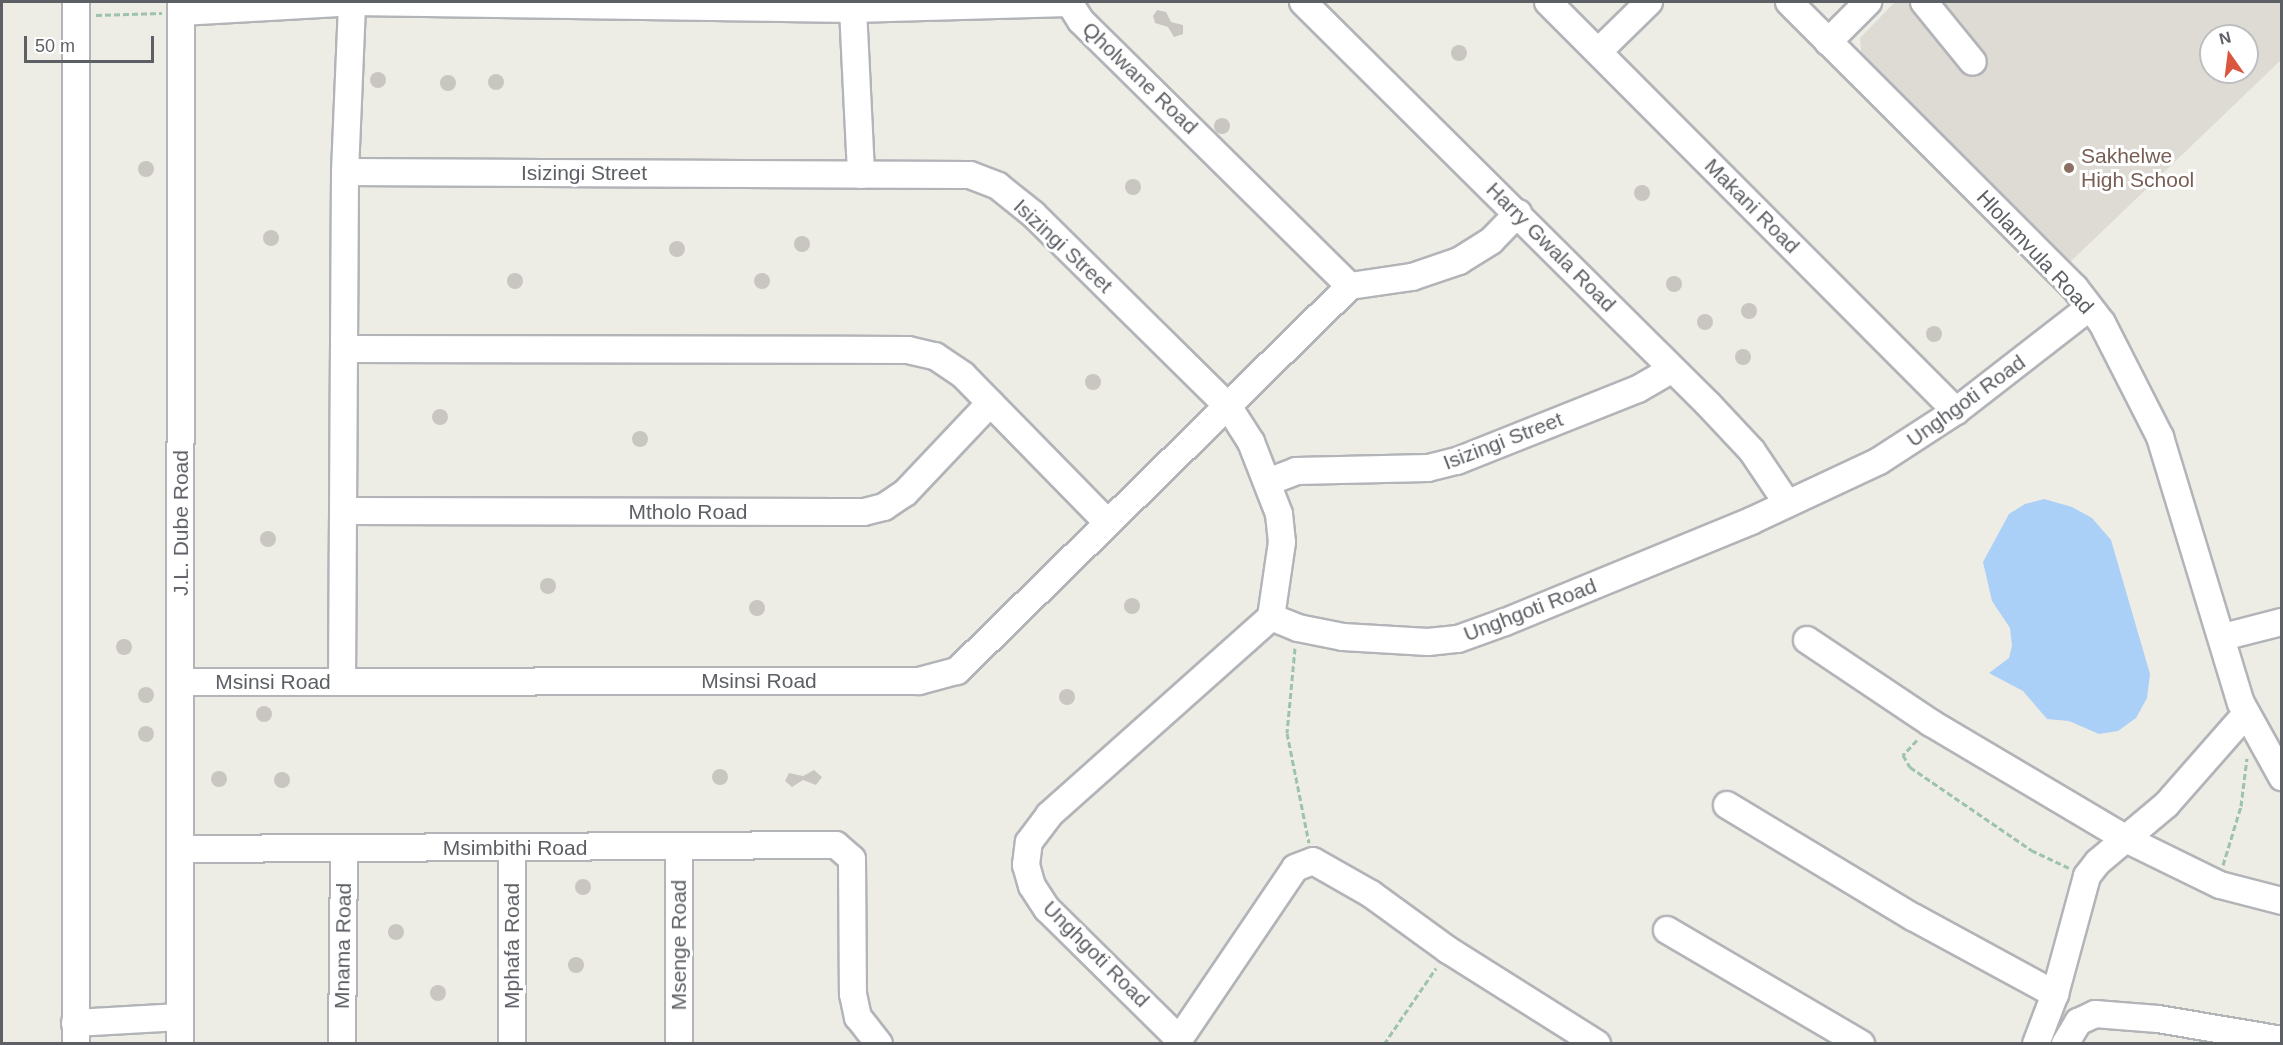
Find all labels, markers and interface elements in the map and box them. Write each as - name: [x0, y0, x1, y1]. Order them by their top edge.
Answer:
- street label: Qholwane Road: [1077, 17, 1203, 139]
- scale bar: [27, 24, 158, 62]
- north arrow: [2199, 24, 2259, 84]
- text: N: [2217, 28, 2233, 48]
- text: 50 m: [35, 36, 75, 56]
- place label: Sakhelwe High School: [2081, 143, 2194, 193]
- street label: Makani Road: [1699, 153, 1805, 259]
- street label: Isizingi Street: [521, 160, 647, 186]
- marker: Sakhelwe High School: [2062, 161, 2076, 175]
- street label: Harry Gwala Road: [1481, 177, 1621, 317]
- street label: Hlolamvula Road: [1971, 185, 2099, 319]
- street label: Isizingi Street: [1008, 194, 1118, 298]
- street label: Unghgoti Road: [1902, 350, 2030, 452]
- street label: Isizingi Street: [1440, 407, 1566, 475]
- street label: J.L. Dube Road: [168, 450, 194, 596]
- street label: Mtholo Road: [628, 499, 748, 525]
- street label: Unghgoti Road: [1460, 573, 1600, 647]
- street label: Msinsi Road: [701, 668, 817, 694]
- street label: Msinsi Road: [215, 669, 331, 695]
- street label: Msimbithi Road: [443, 835, 587, 861]
- street label: Msenge Road: [666, 880, 692, 1010]
- street label: Mnama Road: [329, 883, 357, 1009]
- street label: Mphafa Road: [499, 883, 525, 1009]
- street label: Unghgoti Road: [1038, 896, 1154, 1012]

